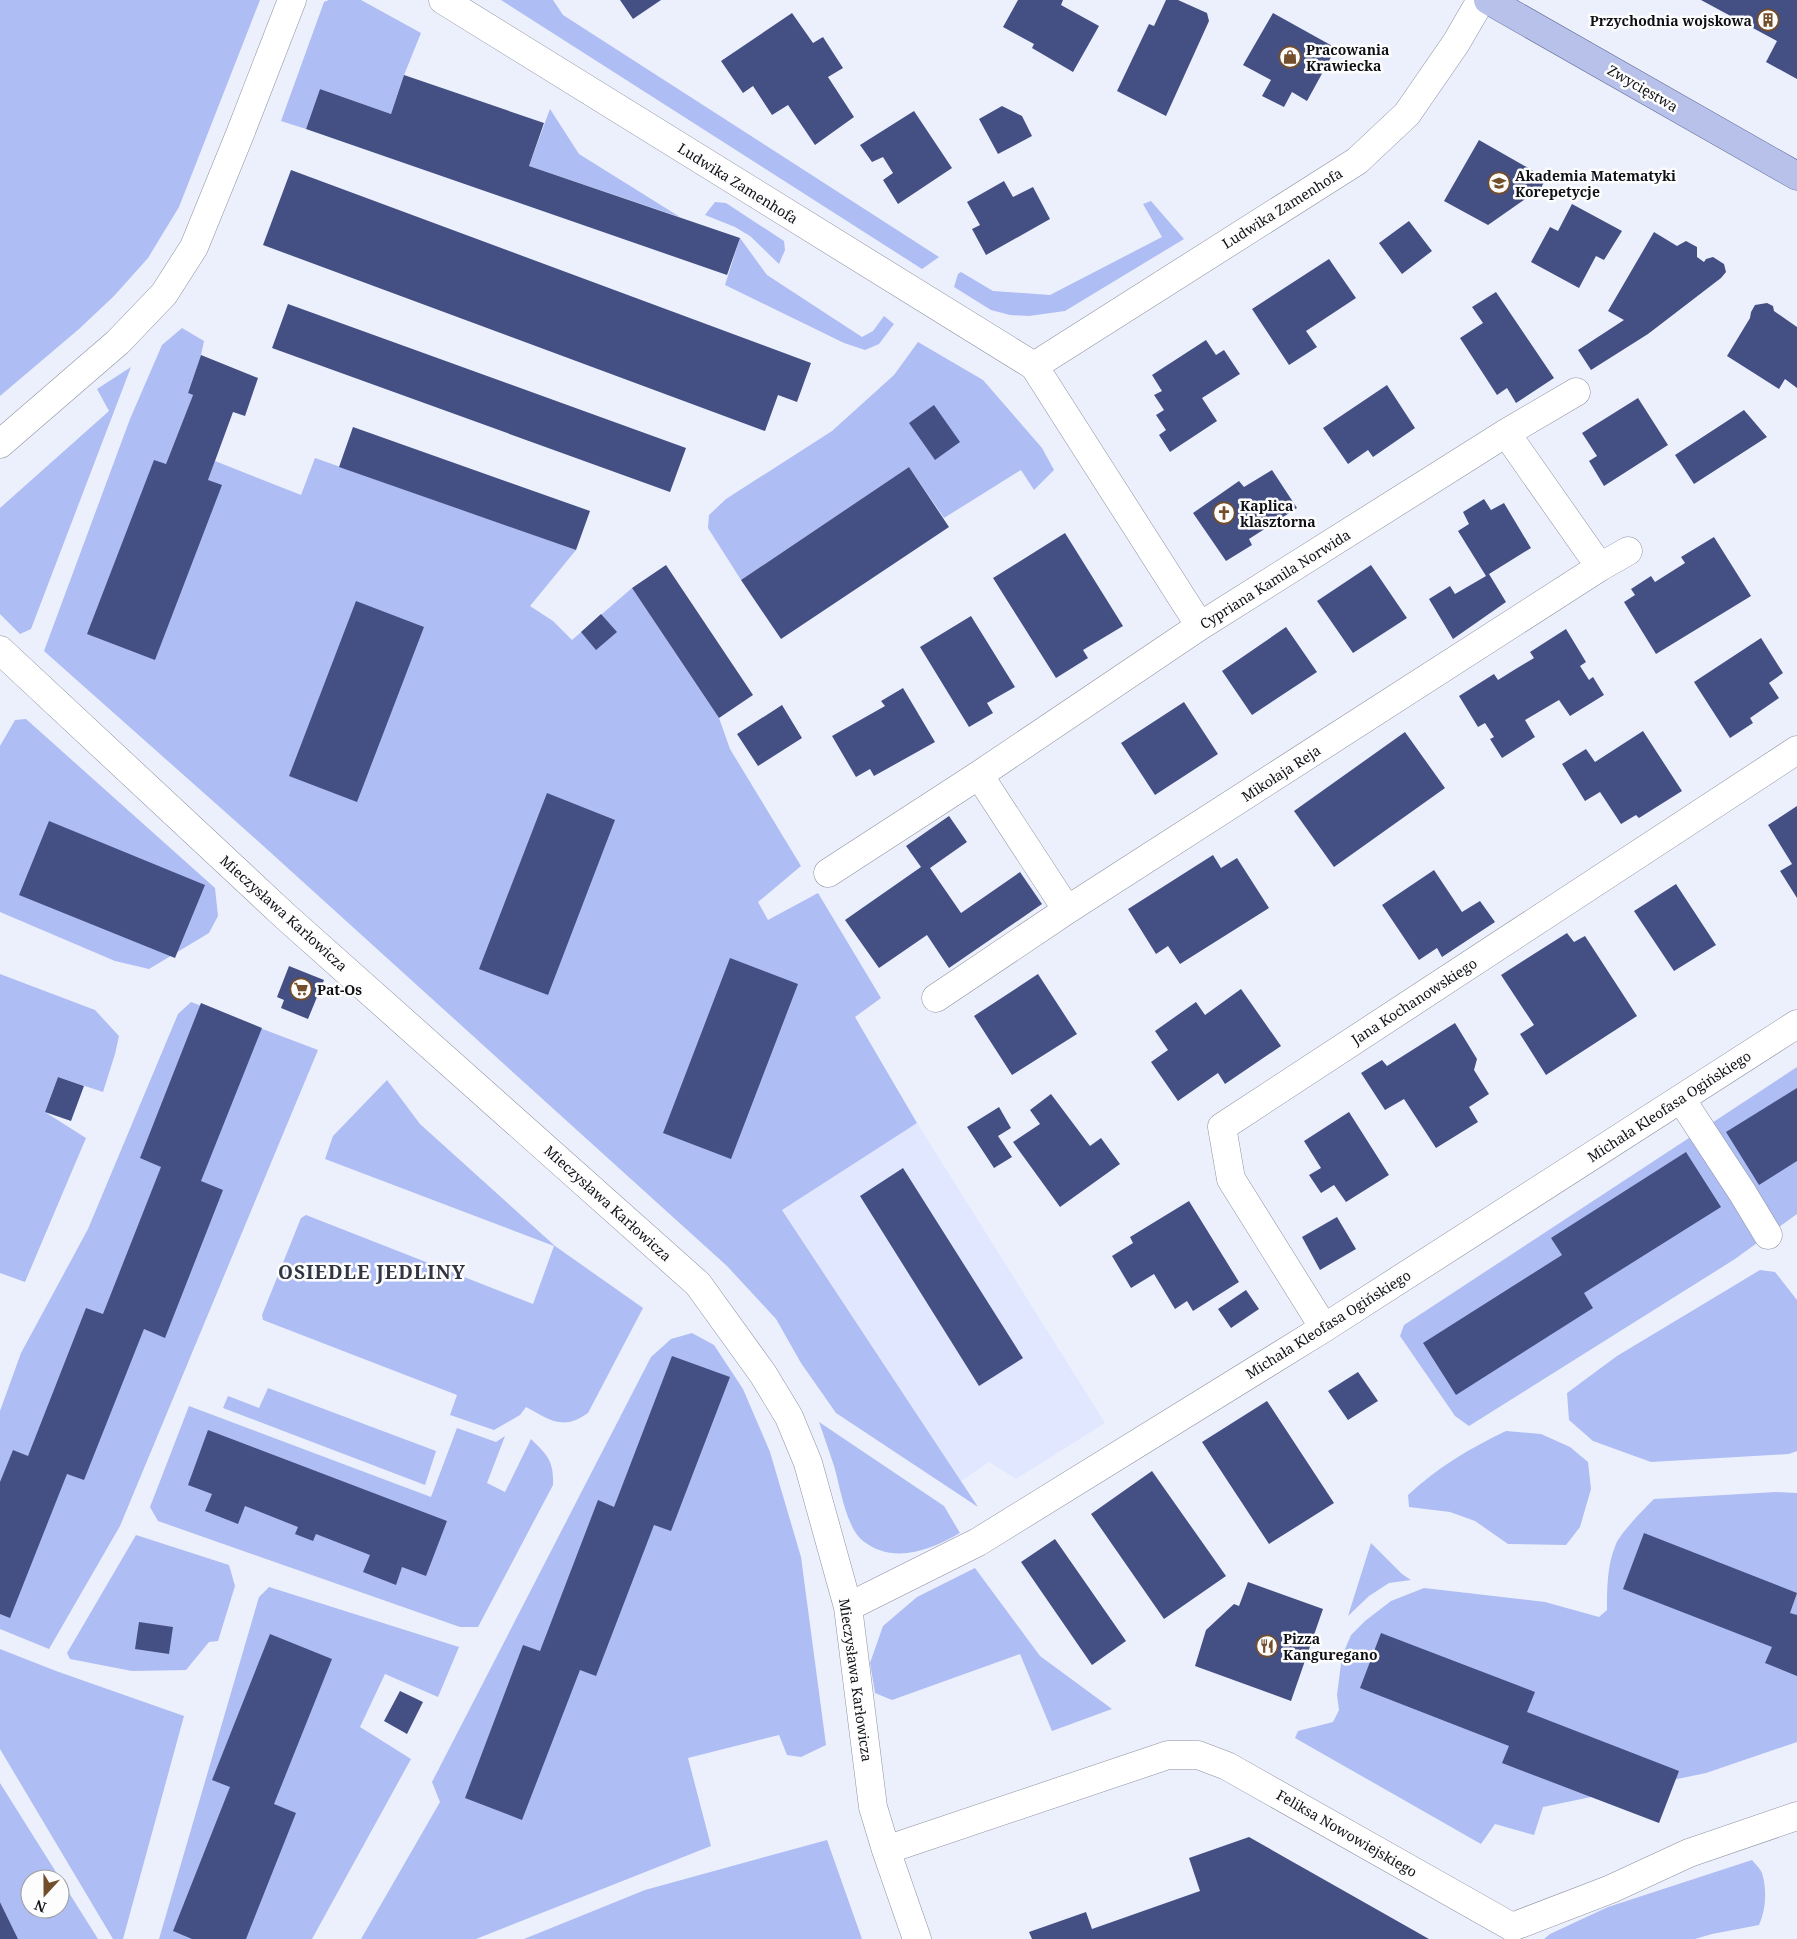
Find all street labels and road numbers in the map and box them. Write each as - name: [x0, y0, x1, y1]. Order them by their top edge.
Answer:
- street label: Zwycięstwa: [1604, 60, 1682, 116]
- street label: Ludwika Zamenhofa: [674, 138, 802, 228]
- street label: Ludwika Zamenhofa: [1218, 163, 1346, 253]
- street label: Cypriana Kamila Norwida: [1196, 525, 1354, 633]
- street label: Mikołaja Reja: [1238, 740, 1324, 806]
- street label: Mieczysława Karłowicza: [216, 851, 352, 975]
- street label: Jana Kochanowskiego: [1347, 953, 1480, 1049]
- street label: Michała Kleofasa Ogińskiego: [1584, 1046, 1754, 1166]
- street label: Mieczysława Karłowicza: [540, 1141, 676, 1265]
- street label: Michała Kleofasa Ogińskiego: [1242, 1265, 1414, 1383]
- street label: Mieczysława Karłowicza: [835, 1597, 877, 1763]
- street label: Feliksa Nowowiejskiego: [1273, 1785, 1421, 1881]

